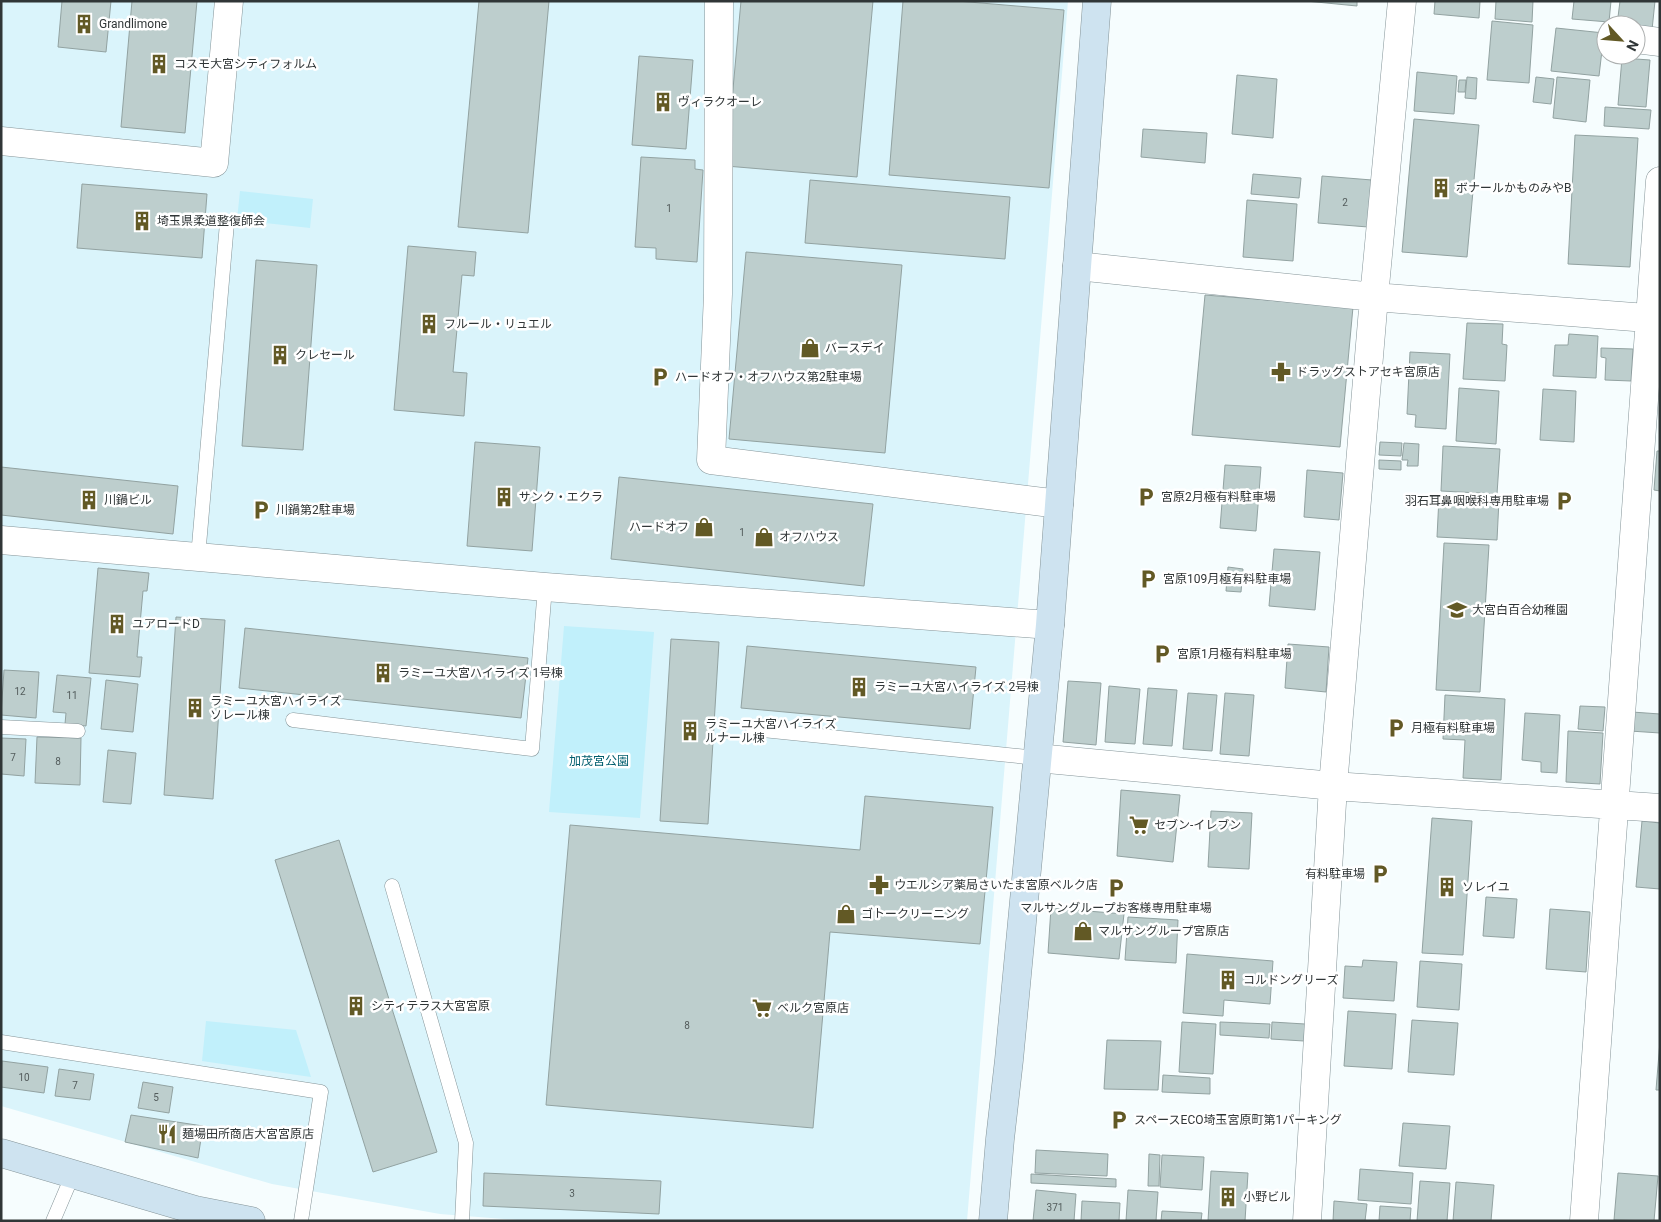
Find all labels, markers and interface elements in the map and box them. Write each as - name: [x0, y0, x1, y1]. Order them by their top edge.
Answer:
- building icon: Grandlimone: [73, 13, 95, 35]
- north arrow: [1596, 15, 1646, 65]
- place label: Grandlimone: [99, 17, 167, 31]
- text: N: [1623, 38, 1642, 54]
- building icon: コスモ大宮シティフォルム: [148, 53, 170, 75]
- place label: コスモ大宮シティフォルム: [174, 57, 317, 71]
- building icon: ヴィラクオーレ: [652, 91, 674, 113]
- place label: ヴィラクオーレ: [678, 95, 762, 109]
- building icon: ボナールかものみやB: [1430, 177, 1452, 199]
- place label: ボナールかものみやB: [1456, 181, 1571, 195]
- house number: 2: [1342, 197, 1348, 208]
- house number: 1: [666, 203, 672, 214]
- building icon: 埼玉県柔道整復師会: [131, 210, 153, 232]
- place label: 埼玉県柔道整復師会: [157, 214, 265, 228]
- building icon: フルール・リュエル: [418, 313, 440, 335]
- place label: フルール・リュエル: [444, 317, 552, 331]
- shop icon: バースデイ: [799, 337, 821, 359]
- place label: バースデイ: [825, 341, 884, 355]
- building icon: クレセール: [269, 344, 291, 366]
- place label: クレセール: [295, 348, 355, 362]
- pharmacy icon: ドラッグストアセキ宮原店: [1270, 361, 1292, 383]
- place label: ドラッグストアセキ宮原店: [1296, 365, 1440, 379]
- parking icon: ハードオフ・オフハウス第2駐車場: [649, 366, 671, 388]
- place label: ハードオフ・オフハウス第2駐車場: [675, 370, 862, 384]
- building icon: サンク・エクラ: [493, 486, 515, 508]
- parking icon: 宮原2月極有料駐車場: [1135, 486, 1157, 508]
- building icon: 川鍋ビル: [78, 489, 100, 511]
- place label: サンク・エクラ: [519, 490, 603, 504]
- place label: 宮原2月極有料駐車場: [1161, 490, 1276, 504]
- parking icon: 羽石耳鼻咽喉科専用駐車場: [1553, 490, 1575, 512]
- place label: 川鍋ビル: [104, 493, 152, 507]
- place label: 羽石耳鼻咽喉科専用駐車場: [1405, 494, 1549, 508]
- parking icon: 川鍋第2駐車場: [250, 499, 272, 521]
- place label: 川鍋第2駐車場: [276, 503, 355, 517]
- shop icon: ハードオフ: [693, 516, 715, 538]
- place label: ハードオフ: [629, 520, 689, 534]
- shop icon: オフハウス: [753, 526, 775, 548]
- house number: 1: [739, 527, 745, 538]
- place label: オフハウス: [779, 530, 839, 544]
- parking icon: 宮原109月極有料駐車場: [1137, 568, 1159, 590]
- place label: 宮原109月極有料駐車場: [1163, 572, 1291, 586]
- school or university icon: 大宮白百合幼稚園: [1446, 599, 1468, 621]
- place label: 大宮白百合幼稚園: [1472, 603, 1568, 617]
- building icon: ユアロードD: [106, 613, 128, 635]
- place label: ユアロードD: [132, 617, 200, 631]
- parking icon: 宮原1月極有料駐車場: [1151, 643, 1173, 665]
- place label: 宮原1月極有料駐車場: [1177, 647, 1292, 661]
- building icon: ラミーユ大宮ハイライズ 1号棟: [372, 662, 394, 684]
- place label: ラミーユ大宮ハイライズ 1号棟: [398, 666, 563, 680]
- building icon: ラミーユ大宮ハイライズ 2号棟: [848, 676, 870, 698]
- place label: ラミーユ大宮ハイライズ 2号棟: [874, 680, 1039, 694]
- house number: 12: [14, 686, 26, 697]
- house number: 11: [66, 690, 78, 701]
- place label: ラミーユ大宮ハイライズ ソレール棟: [210, 694, 341, 722]
- building icon: ラミーユ大宮ハイライズ ソレール棟: [184, 697, 206, 719]
- place label: ラミーユ大宮ハイライズ ルナール棟: [705, 717, 836, 745]
- parking icon: 月極有料駐車場: [1385, 717, 1407, 739]
- building icon: ラミーユ大宮ハイライズ ルナール棟: [679, 720, 701, 742]
- place label: 月極有料駐車場: [1411, 721, 1495, 735]
- house number: 7: [10, 752, 16, 763]
- park label: 加茂宮公園: [569, 754, 629, 768]
- house number: 8: [55, 756, 61, 767]
- supermarket icon: セブン-イレブン: [1128, 814, 1150, 836]
- place label: セブン-イレブン: [1154, 818, 1241, 832]
- parking icon: 有料駐車場: [1369, 863, 1391, 885]
- place label: 有料駐車場: [1305, 867, 1365, 881]
- pharmacy icon: ウエルシア薬局さいたま宮原ベルク店: [868, 874, 890, 896]
- building icon: ソレイユ: [1436, 876, 1458, 898]
- parking icon: マルサングループお客様専用駐車場: [1105, 877, 1127, 899]
- place label: ウエルシア薬局さいたま宮原ベルク店: [894, 878, 1098, 892]
- place label: ソレイユ: [1462, 880, 1510, 894]
- place label: マルサングループお客様専用駐車場: [1020, 901, 1212, 915]
- shop icon: ゴトークリーニング: [835, 903, 857, 925]
- place label: ゴトークリーニング: [861, 907, 969, 921]
- shop icon: マルサングループ宮原店: [1072, 920, 1094, 942]
- place label: マルサングループ宮原店: [1098, 924, 1229, 938]
- building icon: コルドングリーズ: [1217, 969, 1239, 991]
- place label: コルドングリーズ: [1243, 973, 1338, 987]
- building icon: シティテラス大宮宮原: [345, 995, 367, 1017]
- supermarket icon: ベルク宮原店: [751, 997, 773, 1019]
- place label: シティテラス大宮宮原: [371, 999, 490, 1013]
- place label: ベルク宮原店: [777, 1001, 849, 1015]
- house number: 8: [684, 1020, 690, 1031]
- house number: 10: [18, 1072, 30, 1083]
- house number: 7: [72, 1080, 78, 1091]
- house number: 5: [153, 1092, 159, 1103]
- parking icon: スペースECO埼玉宮原町第1パーキング: [1108, 1109, 1130, 1131]
- place label: スペースECO埼玉宮原町第1パーキング: [1134, 1113, 1342, 1127]
- restaurant icon: 麺場田所商店大宮宮原店: [156, 1123, 178, 1145]
- place label: 麺場田所商店大宮宮原店: [182, 1127, 314, 1141]
- building icon: 小野ビル: [1217, 1186, 1239, 1208]
- house number: 3: [569, 1188, 575, 1199]
- place label: 小野ビル: [1243, 1190, 1291, 1204]
- house number: 371: [1047, 1202, 1063, 1213]

